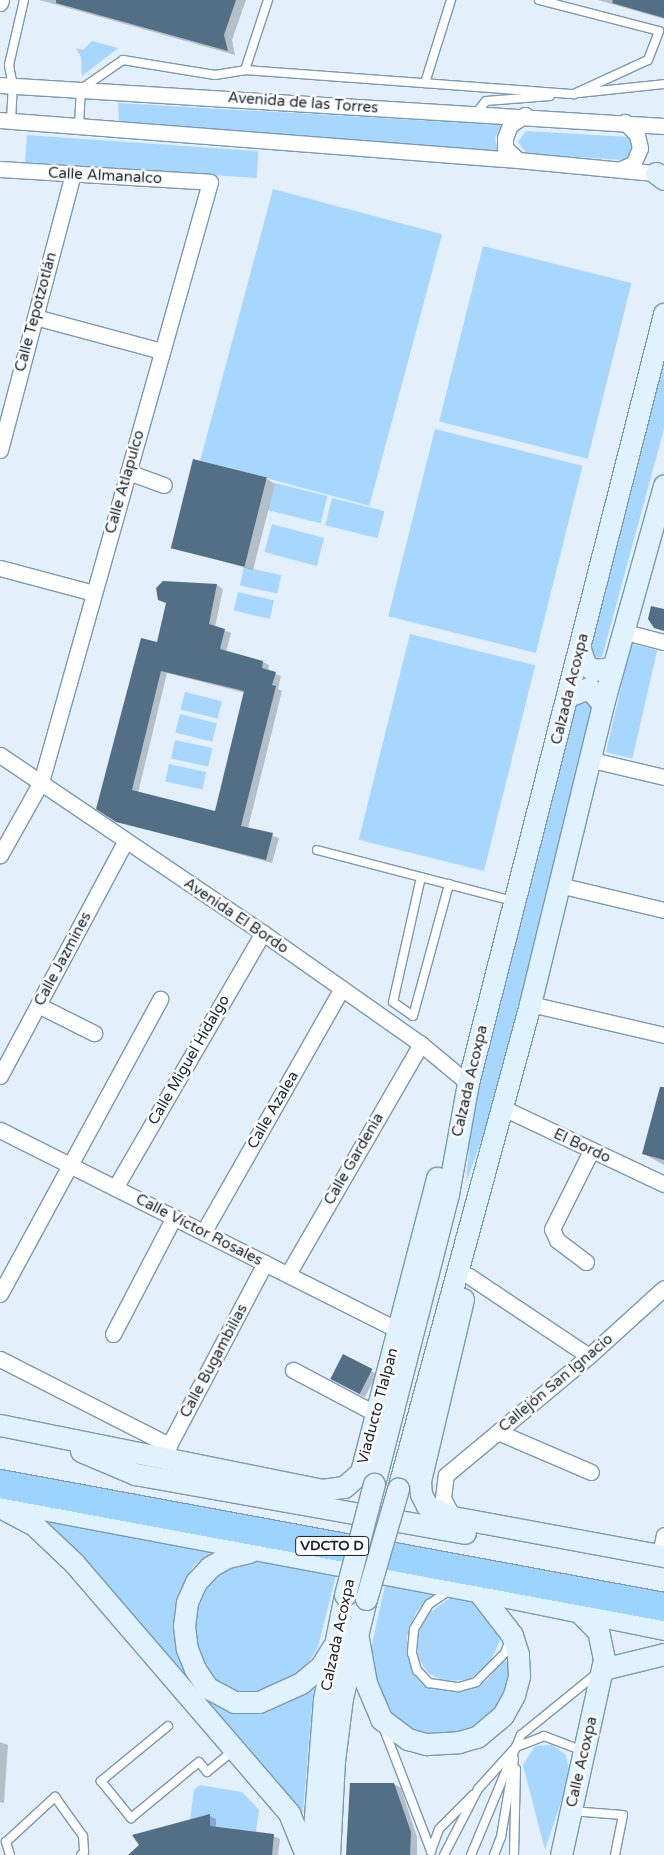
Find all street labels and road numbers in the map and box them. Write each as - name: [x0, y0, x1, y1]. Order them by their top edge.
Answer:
- street label: Avenida de las Torres: [227, 89, 379, 117]
- street label: Calle Almanalco: [48, 164, 162, 188]
- street label: Calle Tepotzotlán: [11, 250, 61, 374]
- street label: Calle Atlapulco: [102, 428, 148, 536]
- street label: Calzada Acoxpa: [547, 631, 593, 747]
- street label: Avenida El Bordo: [180, 874, 292, 958]
- street label: Calle Jazmines: [31, 909, 95, 1009]
- street label: Calle Miguel Hidalgo: [145, 992, 233, 1128]
- street label: Calzada Acoxpa: [448, 1023, 492, 1139]
- street label: Calle Azalea: [244, 1068, 302, 1152]
- street label: Calle Gardenia: [320, 1110, 388, 1208]
- street label: El Bordo: [551, 1125, 613, 1167]
- street label: Calle Víctor Rosales: [133, 1190, 265, 1270]
- street label: Calle Bugambilias: [176, 1301, 252, 1421]
- street label: Callejón San Ignacio: [495, 1330, 617, 1436]
- street label: Viaducto Tlalpan: [354, 1346, 402, 1466]
- road number: VDCTO D: [294, 1534, 370, 1558]
- street label: Calzada Acoxpa: [317, 1577, 359, 1693]
- street label: Calle Acoxpa: [563, 1715, 601, 1809]

